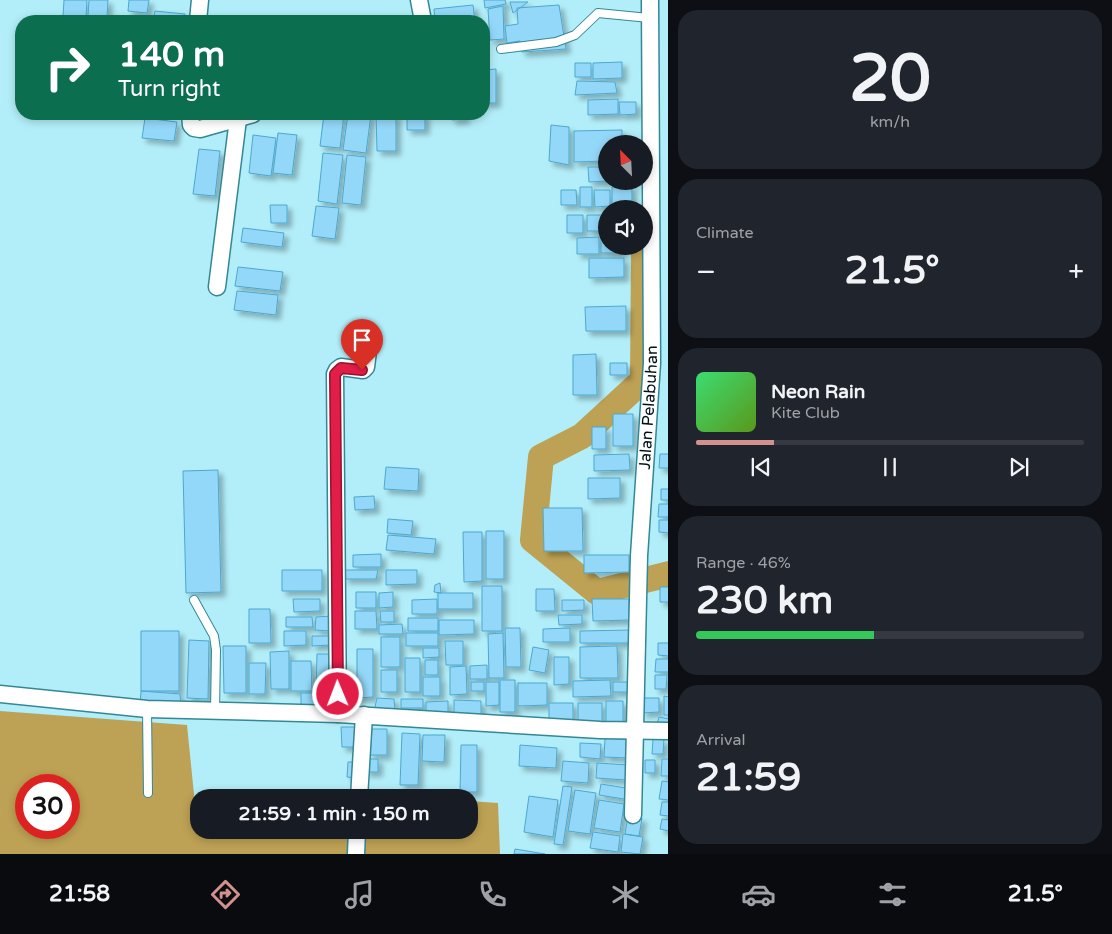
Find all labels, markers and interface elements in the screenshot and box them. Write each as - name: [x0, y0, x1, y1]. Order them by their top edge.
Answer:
- text: 140 m: [118, 34, 225, 76]
- icon: right: [35, 35, 100, 100]
- text: 20: [849, 40, 931, 119]
- text: Turn right: [118, 76, 220, 102]
- text: km/h: [870, 112, 910, 132]
- north arrow: [598, 135, 652, 190]
- map controls: [598, 135, 653, 255]
- button: sound: [598, 200, 653, 255]
- text: Climate: [696, 223, 754, 243]
- text: 21.5°: [845, 248, 940, 294]
- text: −: [696, 255, 716, 289]
- text: +: [1068, 255, 1084, 289]
- pin: [341, 319, 383, 370]
- icon: arrive: [348, 326, 376, 354]
- street label: Jalan Pelabuhan: [635, 345, 662, 470]
- text: Neon Rain: [771, 381, 865, 403]
- text: Kite Club: [771, 403, 840, 423]
- icon: previous: [747, 453, 775, 481]
- icon: pause: [876, 453, 904, 481]
- icon: next: [1005, 453, 1033, 481]
- text: Range · 46%: [696, 553, 791, 573]
- text: 230 km: [696, 578, 833, 624]
- position arrow: [311, 667, 363, 719]
- text: Arrival: [696, 730, 745, 750]
- text: 21:59: [696, 755, 801, 801]
- speed limit sign: 30: [15, 774, 80, 839]
- text: 21:59 · 1 min · 150 m: [238, 803, 430, 825]
- icon: directions: [208, 877, 243, 912]
- icon: music: [342, 877, 377, 912]
- icon: phone: [475, 877, 510, 912]
- icon: climate: [608, 877, 643, 912]
- icon: car: [741, 877, 776, 912]
- icon: filters: [875, 877, 910, 912]
- text: 21:58: [49, 881, 110, 907]
- text: 21.5°: [1008, 881, 1063, 907]

